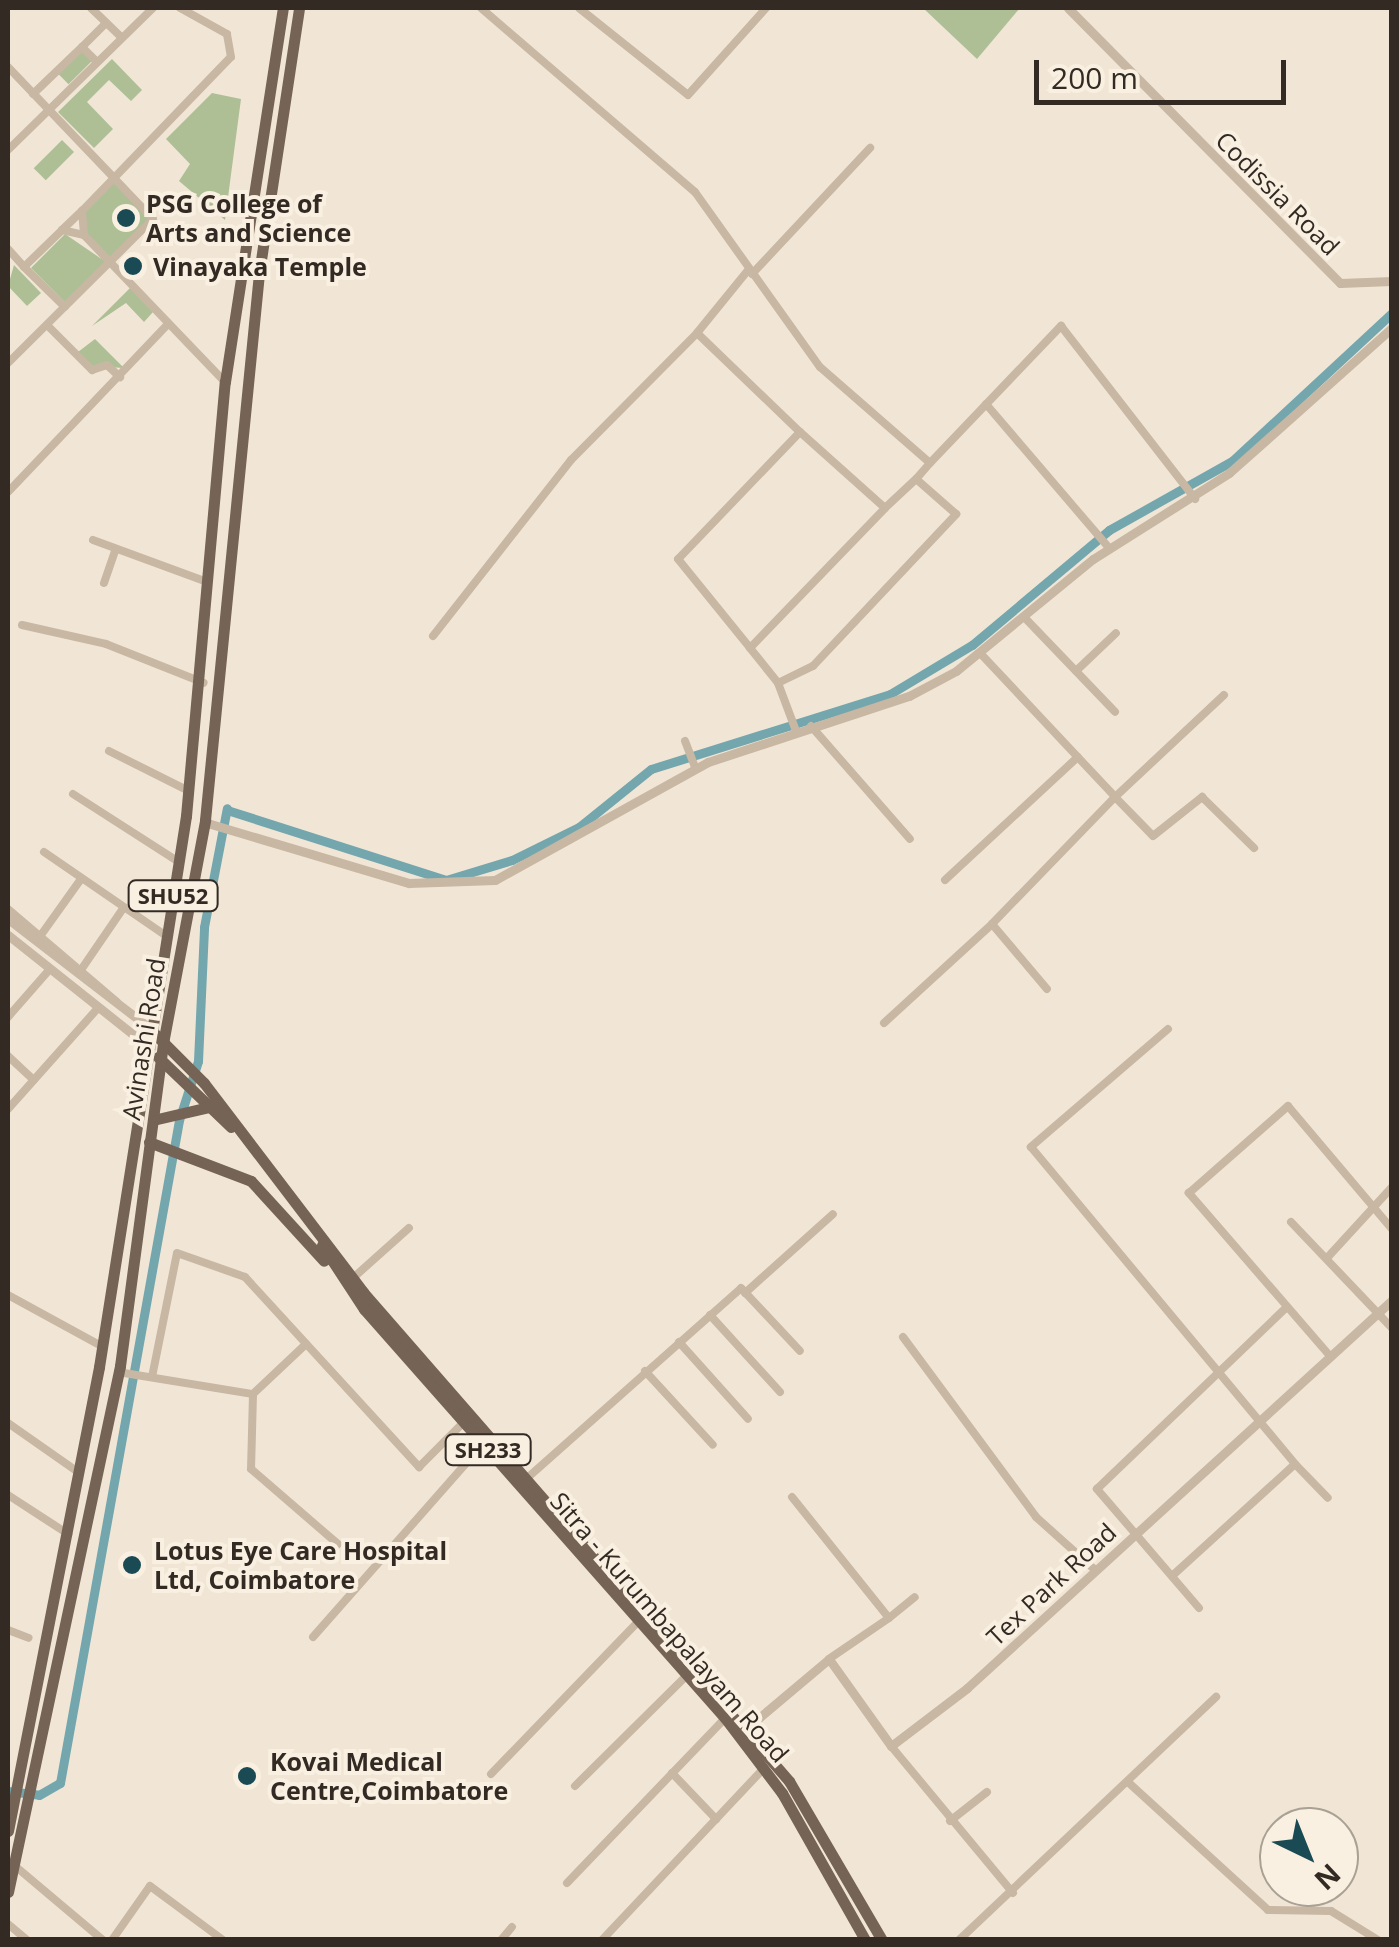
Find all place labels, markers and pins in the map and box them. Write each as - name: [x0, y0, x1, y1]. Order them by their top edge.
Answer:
- place label: PSG College of Arts and Science: [146, 189, 351, 248]
- marker: PSG College of Arts and Science: [115, 207, 137, 229]
- place label: Vinayaka Temple: [153, 251, 367, 281]
- marker: Vinayaka Temple: [122, 255, 144, 277]
- place label: Lotus Eye Care Hospital Ltd, Coimbatore: [154, 1536, 447, 1595]
- marker: Lotus Eye Care Hospital Ltd, Coimbatore: [119, 1552, 145, 1578]
- place label: Kovai Medical Centre,Coimbatore: [270, 1747, 508, 1806]
- marker: Kovai Medical Centre,Coimbatore: [234, 1763, 260, 1789]

